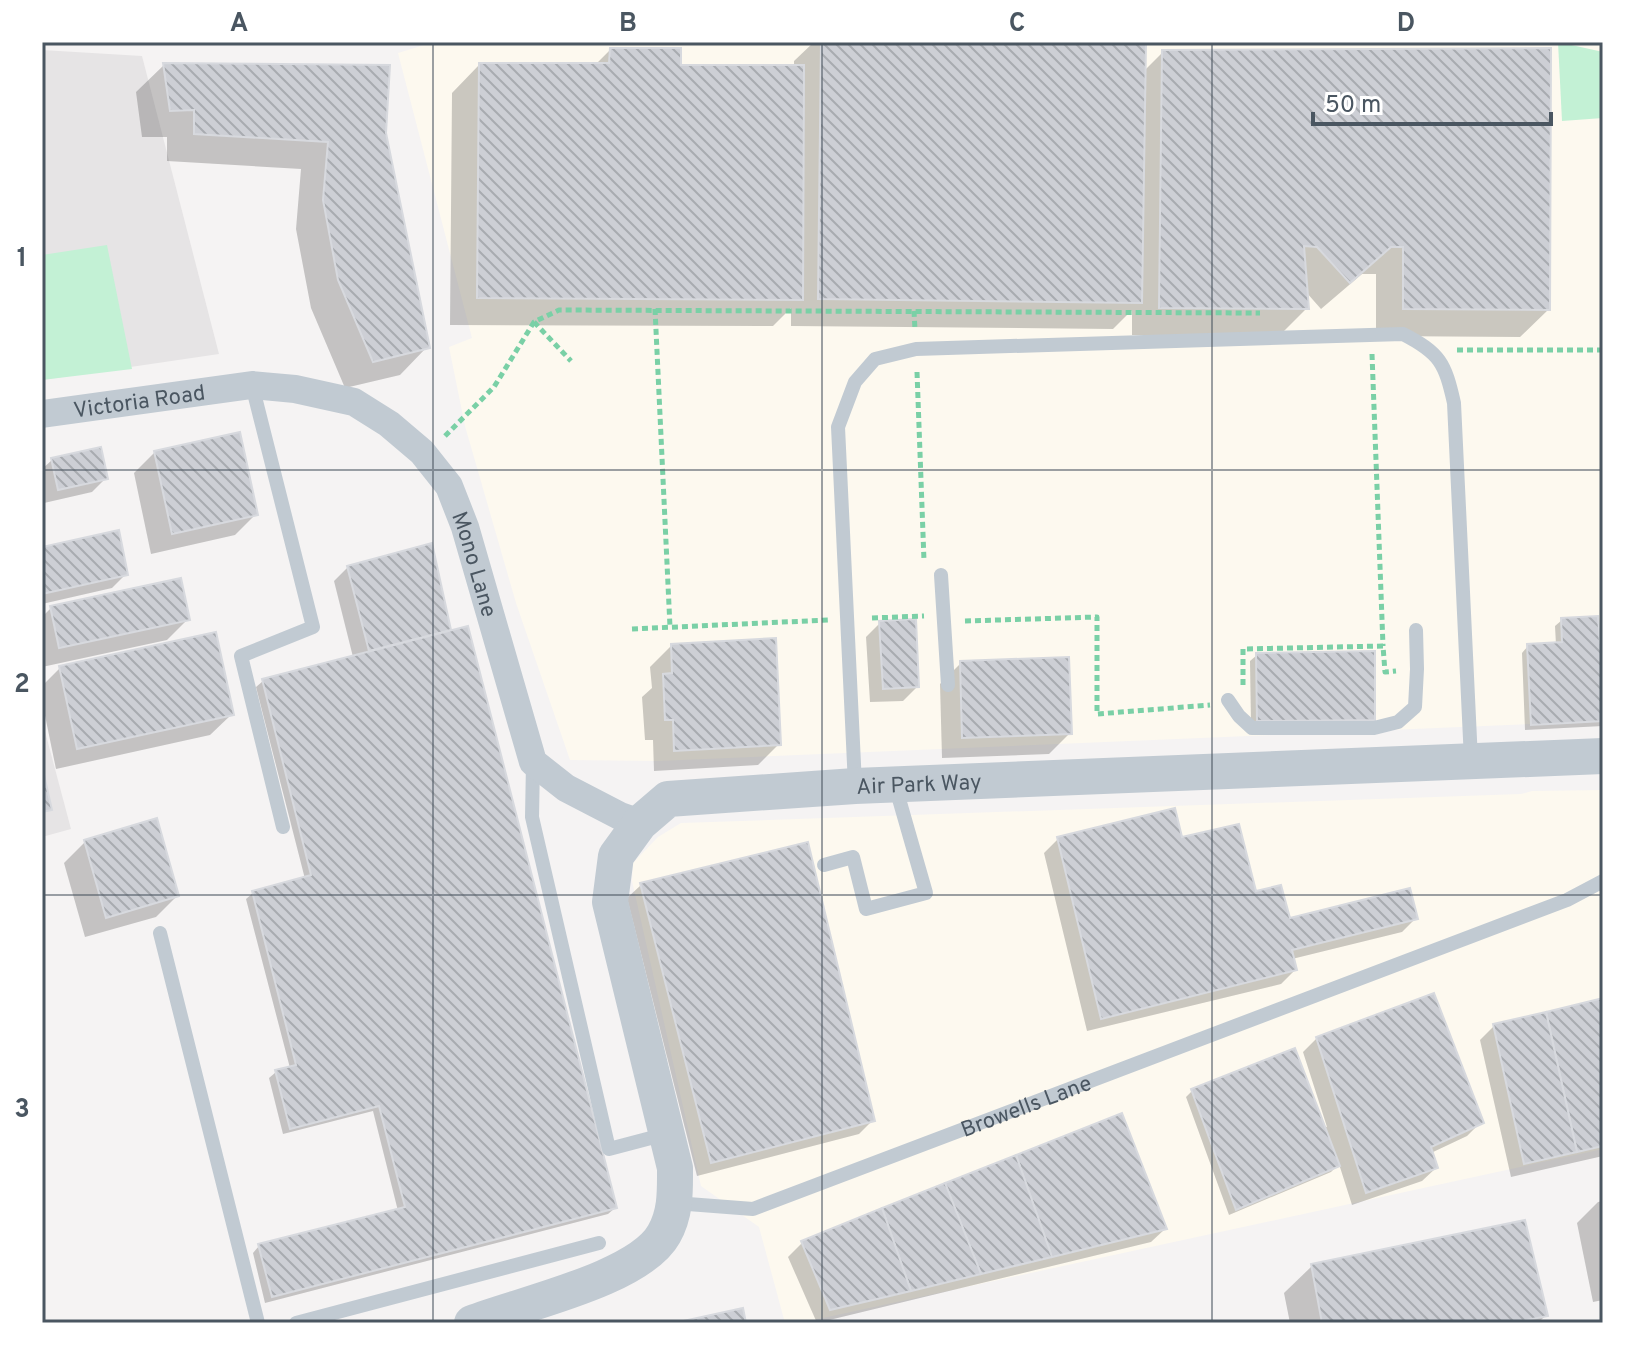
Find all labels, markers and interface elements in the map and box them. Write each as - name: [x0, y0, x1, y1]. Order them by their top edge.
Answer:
- text: A: [230, 8, 248, 41]
- text: B: [619, 8, 637, 41]
- text: C: [1009, 8, 1025, 41]
- text: D: [1397, 8, 1415, 41]
- scale bar: [1313, 76, 1551, 126]
- text: 50 m: [1325, 91, 1381, 121]
- text: 1: [17, 243, 27, 276]
- street label: Victoria Road: [72, 381, 207, 426]
- street label: Mono Lane: [444, 508, 501, 621]
- text: 2: [14, 669, 30, 702]
- street label: Air Park Way: [856, 770, 982, 802]
- street label: Browells Lane: [958, 1071, 1096, 1145]
- text: 3: [14, 1094, 30, 1127]

